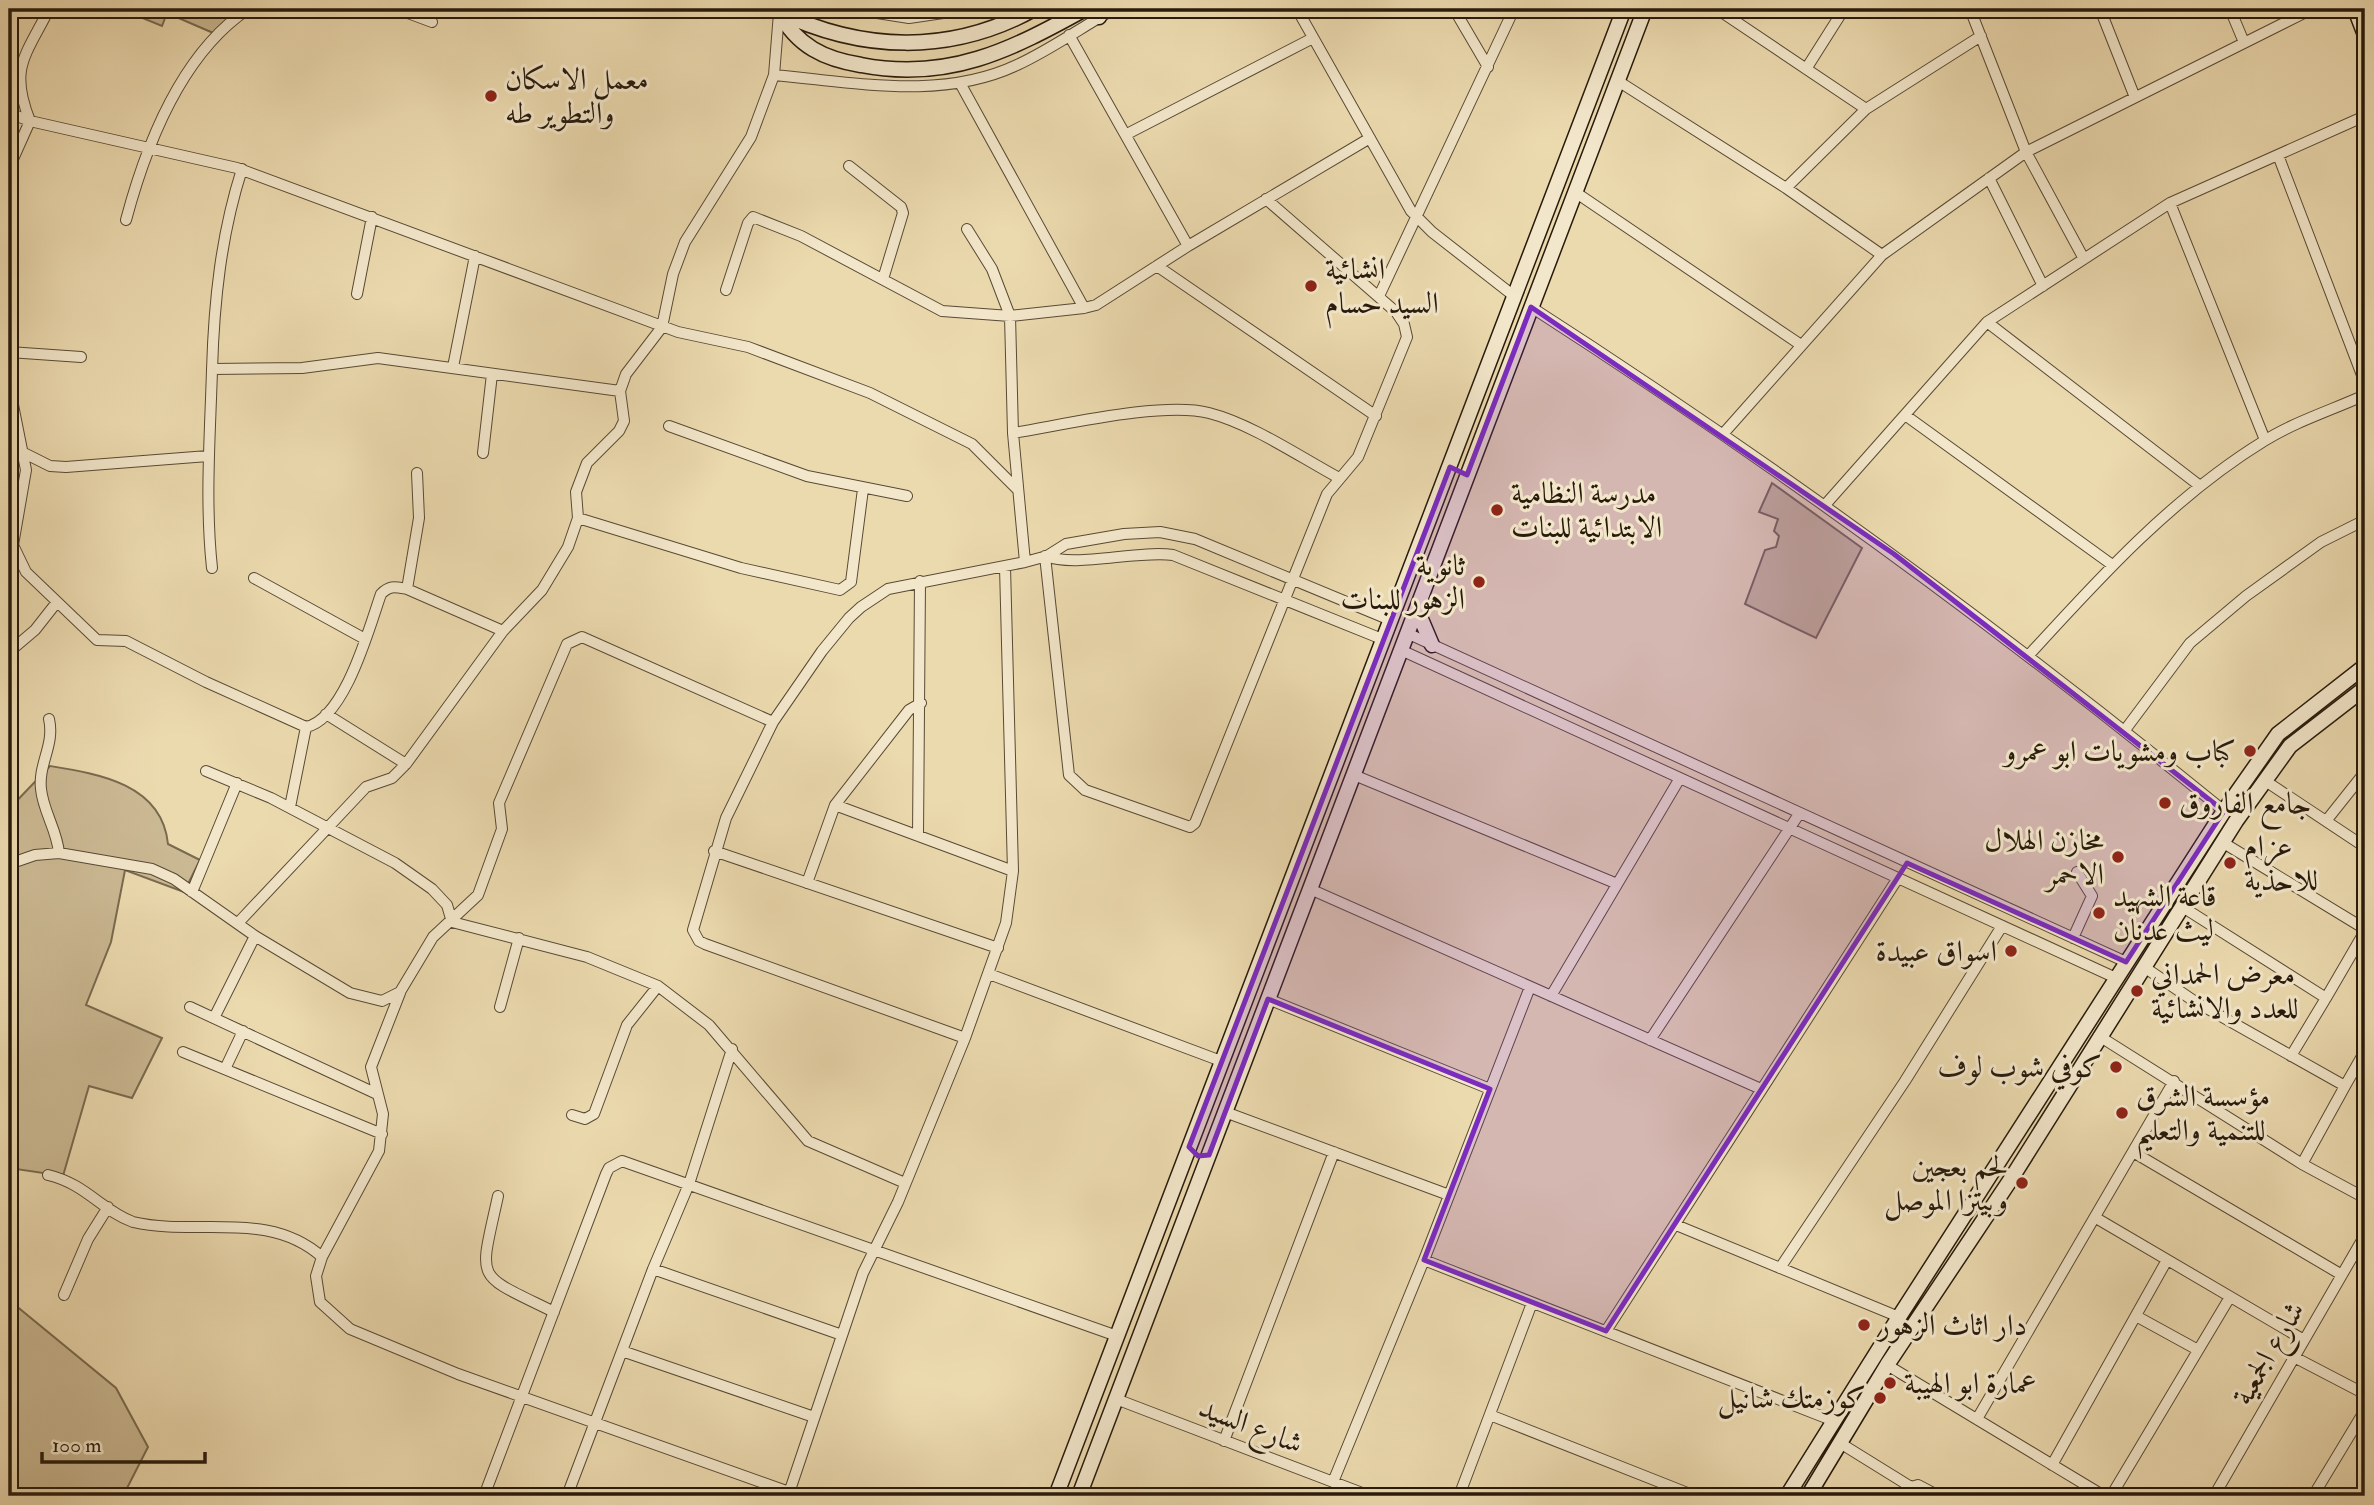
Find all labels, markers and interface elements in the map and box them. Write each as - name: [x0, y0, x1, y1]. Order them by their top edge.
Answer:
- place label: معمل الاسكان والتطوير طه: [505, 61, 649, 132]
- marker: معمل الاسكان والتطوير طه: [483, 88, 499, 104]
- place label: انشائية السيد حسام: [1325, 251, 1439, 329]
- marker: انشائية السيد حسام: [1303, 278, 1319, 294]
- place label: مدرسة النظامية الابتدائية للبنات: [1511, 475, 1662, 546]
- marker: مدرسة النظامية الابتدائية للبنات: [1489, 502, 1505, 518]
- place label: ثانوية الزهور للبنات: [1340, 547, 1465, 618]
- marker: ثانوية الزهور للبنات: [1471, 574, 1487, 590]
- place label: كباب ومشويات ابو عمرو: [2001, 733, 2236, 770]
- marker: كباب ومشويات ابو عمرو: [2242, 743, 2258, 759]
- place label: جامع الفاروق: [2179, 785, 2311, 830]
- marker: جامع الفاروق: [2157, 795, 2173, 811]
- place label: مخازن الهلال الاحمر: [1984, 822, 2104, 893]
- place label: عزام للاحذية: [2244, 828, 2318, 899]
- marker: مخازن الهلال الاحمر: [2110, 849, 2126, 865]
- marker: عزام للاحذية: [2222, 855, 2238, 871]
- place label: قاعة الشهيد ليث عدنان: [2113, 878, 2217, 949]
- marker: قاعة الشهيد ليث عدنان: [2091, 905, 2107, 921]
- place label: اسواق عبيدة: [1876, 933, 1997, 970]
- marker: اسواق عبيدة: [2003, 943, 2019, 959]
- place label: معرض الحمداني للعدد والانشائية: [2151, 956, 2299, 1027]
- marker: معرض الحمداني للعدد والانشائية: [2129, 983, 2145, 999]
- place label: كوفي شوب لوف: [1938, 1049, 2102, 1091]
- marker: كوفي شوب لوف: [2108, 1059, 2124, 1075]
- place label: مؤسسة الشرق للتنمية والتعليم: [2136, 1078, 2270, 1159]
- marker: مؤسسة الشرق للتنمية والتعليم: [2114, 1105, 2130, 1121]
- place label: لحم بعجين وبيتزا الموصل: [1884, 1148, 2008, 1221]
- marker: لحم بعجين وبيتزا الموصل: [2014, 1175, 2030, 1191]
- street label: شارع الجمعية: [2224, 1295, 2318, 1415]
- place label: دار اثاث الزهور: [1875, 1307, 2027, 1344]
- marker: دار اثاث الزهور: [1856, 1317, 1872, 1333]
- place label: عمارة ابو الهيبة: [1904, 1365, 2037, 1402]
- marker: عمارة ابو الهيبة: [1882, 1375, 1898, 1391]
- place label: كوزمتك شانيل: [1717, 1380, 1866, 1419]
- street label: شارع السيد: [1191, 1389, 1308, 1468]
- marker: كوزمتك شانيل: [1872, 1390, 1888, 1406]
- scale bar: [42, 1421, 205, 1465]
- text: 100 m: [52, 1432, 102, 1459]

